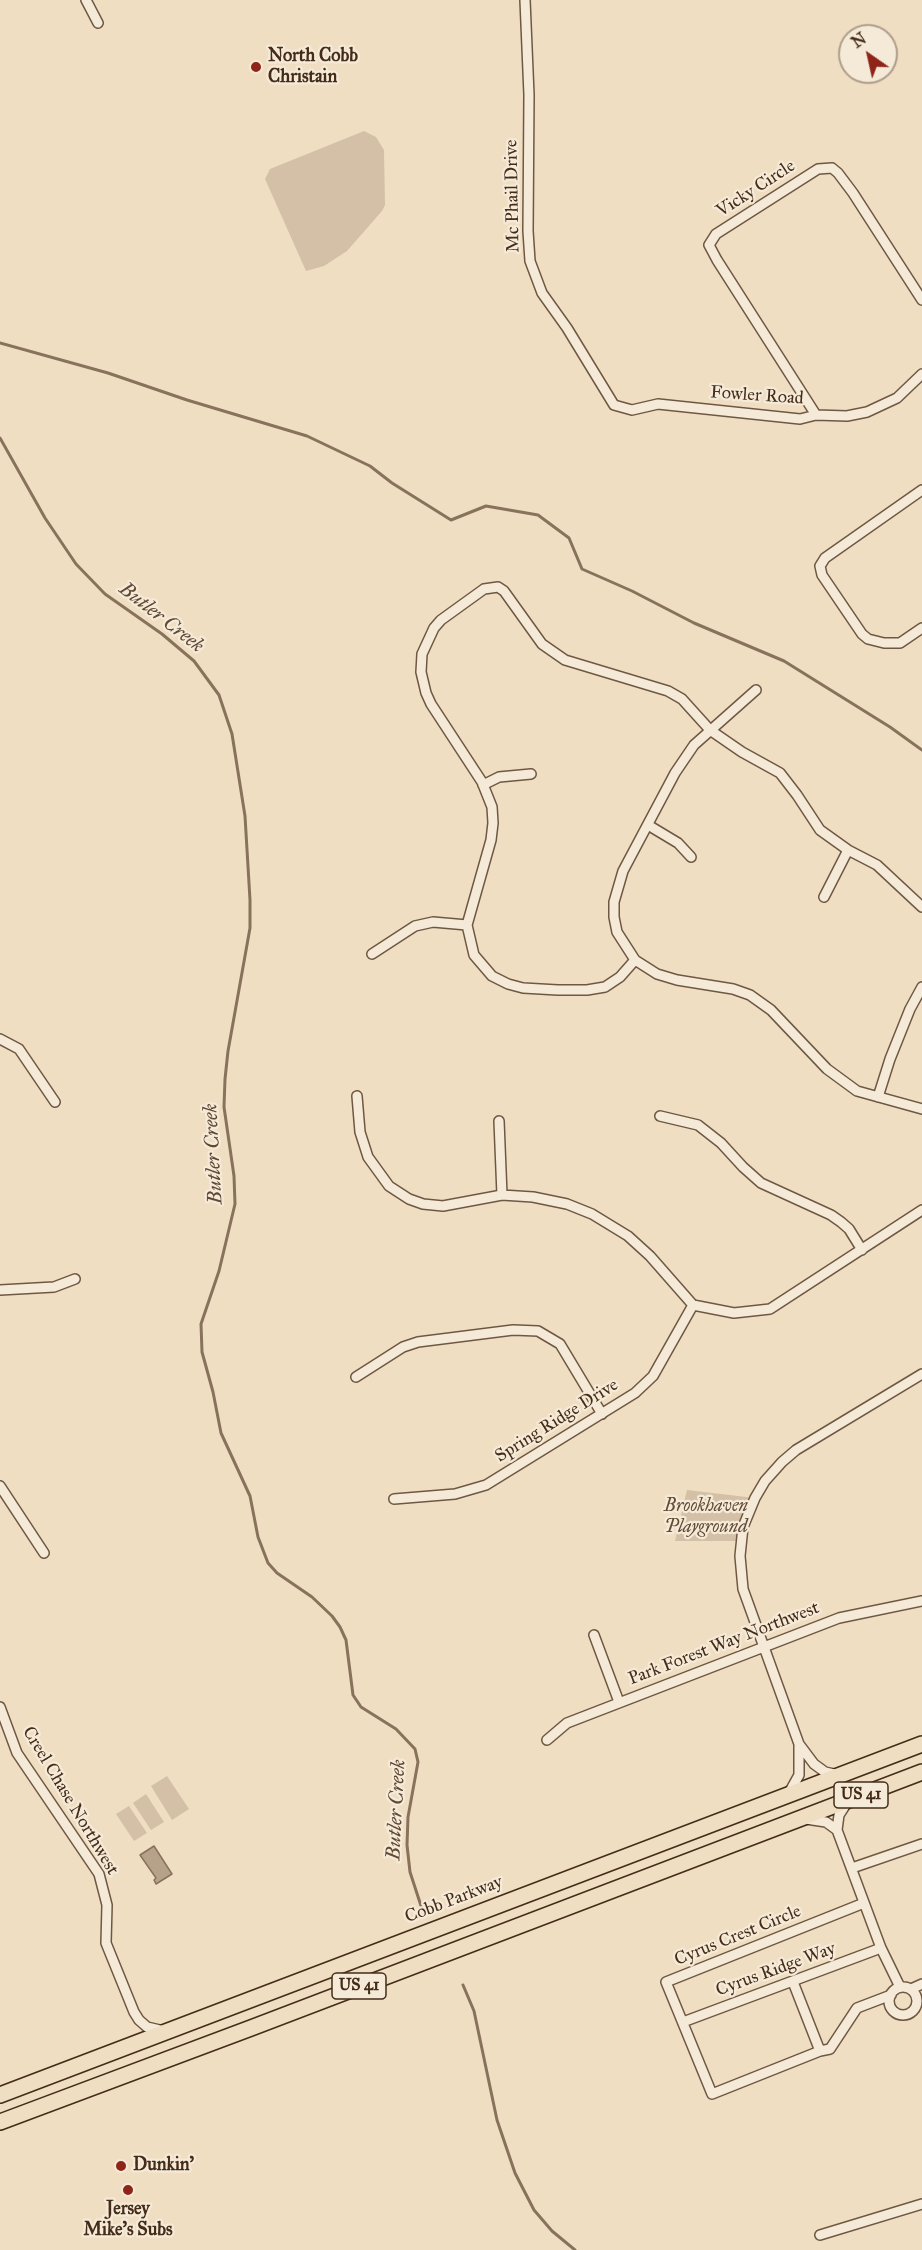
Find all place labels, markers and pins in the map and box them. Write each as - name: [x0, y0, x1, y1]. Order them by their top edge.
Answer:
- place label: North Cobb Christain: [268, 46, 358, 88]
- marker: North Cobb Christain: [249, 60, 263, 74]
- place label: Dunkin': [133, 2155, 194, 2177]
- marker: Dunkin': [114, 2159, 128, 2173]
- marker: Jersey Mike's Subs: [121, 2183, 135, 2197]
- place label: Jersey Mike's Subs: [83, 2199, 173, 2242]

